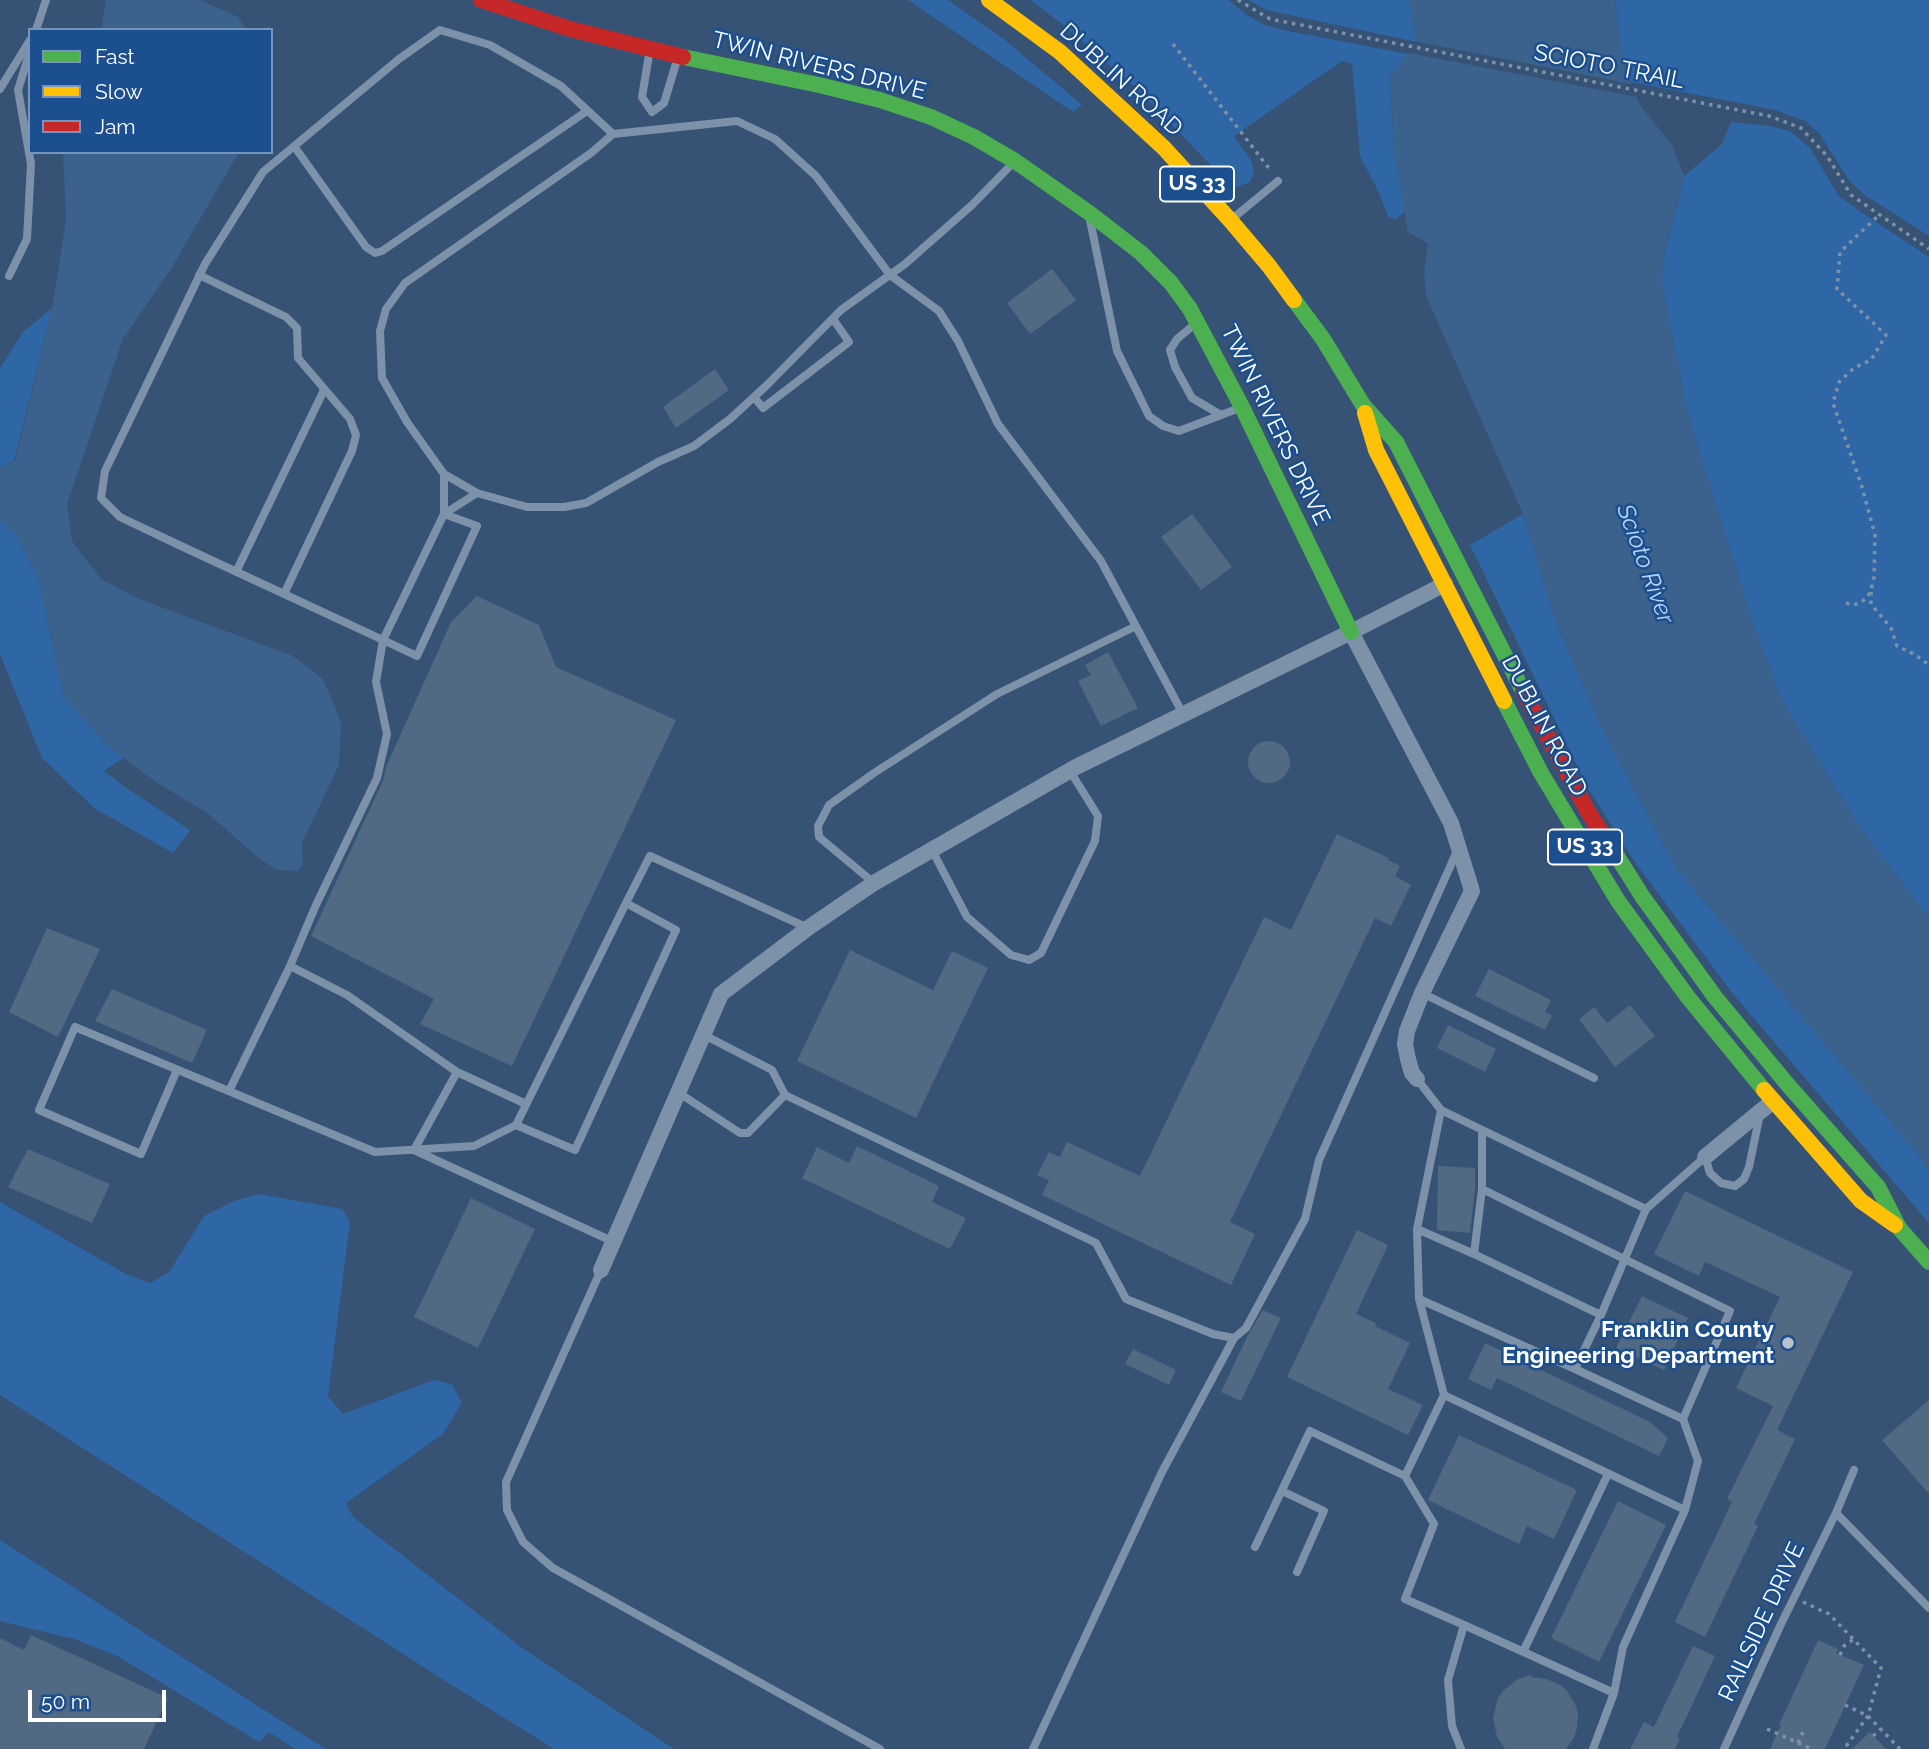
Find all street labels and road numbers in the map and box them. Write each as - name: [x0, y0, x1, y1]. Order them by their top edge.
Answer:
- street label: DUBLIN ROAD: [1054, 18, 1188, 142]
- street label: TWIN RIVERS DRIVE: [709, 26, 929, 106]
- street label: SCIOTO TRAIL: [1532, 39, 1686, 95]
- road number: US 33: [1160, 166, 1234, 202]
- street label: TWIN RIVERS DRIVE: [1215, 320, 1335, 530]
- street label: DUBLIN ROAD: [1495, 651, 1593, 801]
- road number: US 33: [1548, 830, 1622, 864]
- street label: RAILSIDE DRIVE: [1713, 1538, 1811, 1706]

